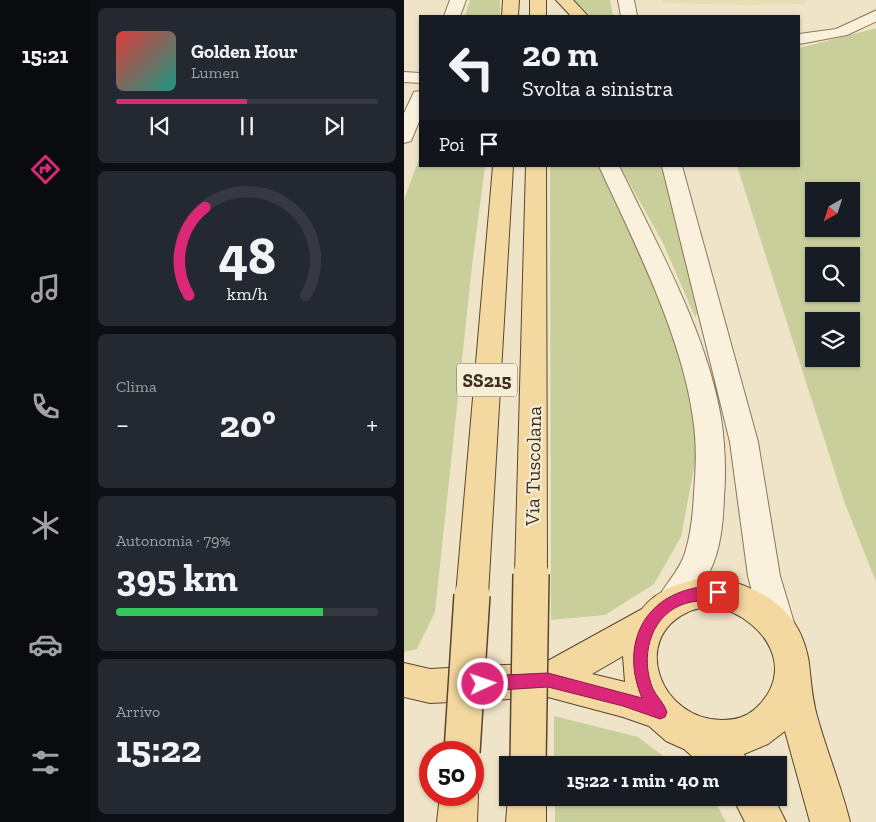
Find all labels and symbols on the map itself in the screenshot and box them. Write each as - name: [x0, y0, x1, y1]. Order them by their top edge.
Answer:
- north arrow: [805, 182, 860, 238]
- road number: SS215: [457, 364, 517, 396]
- street label: Via Tuscolana: [520, 405, 546, 527]
- pin: [697, 571, 739, 613]
- position arrow: [456, 657, 508, 709]
- speed limit sign: 50: [419, 741, 484, 806]

